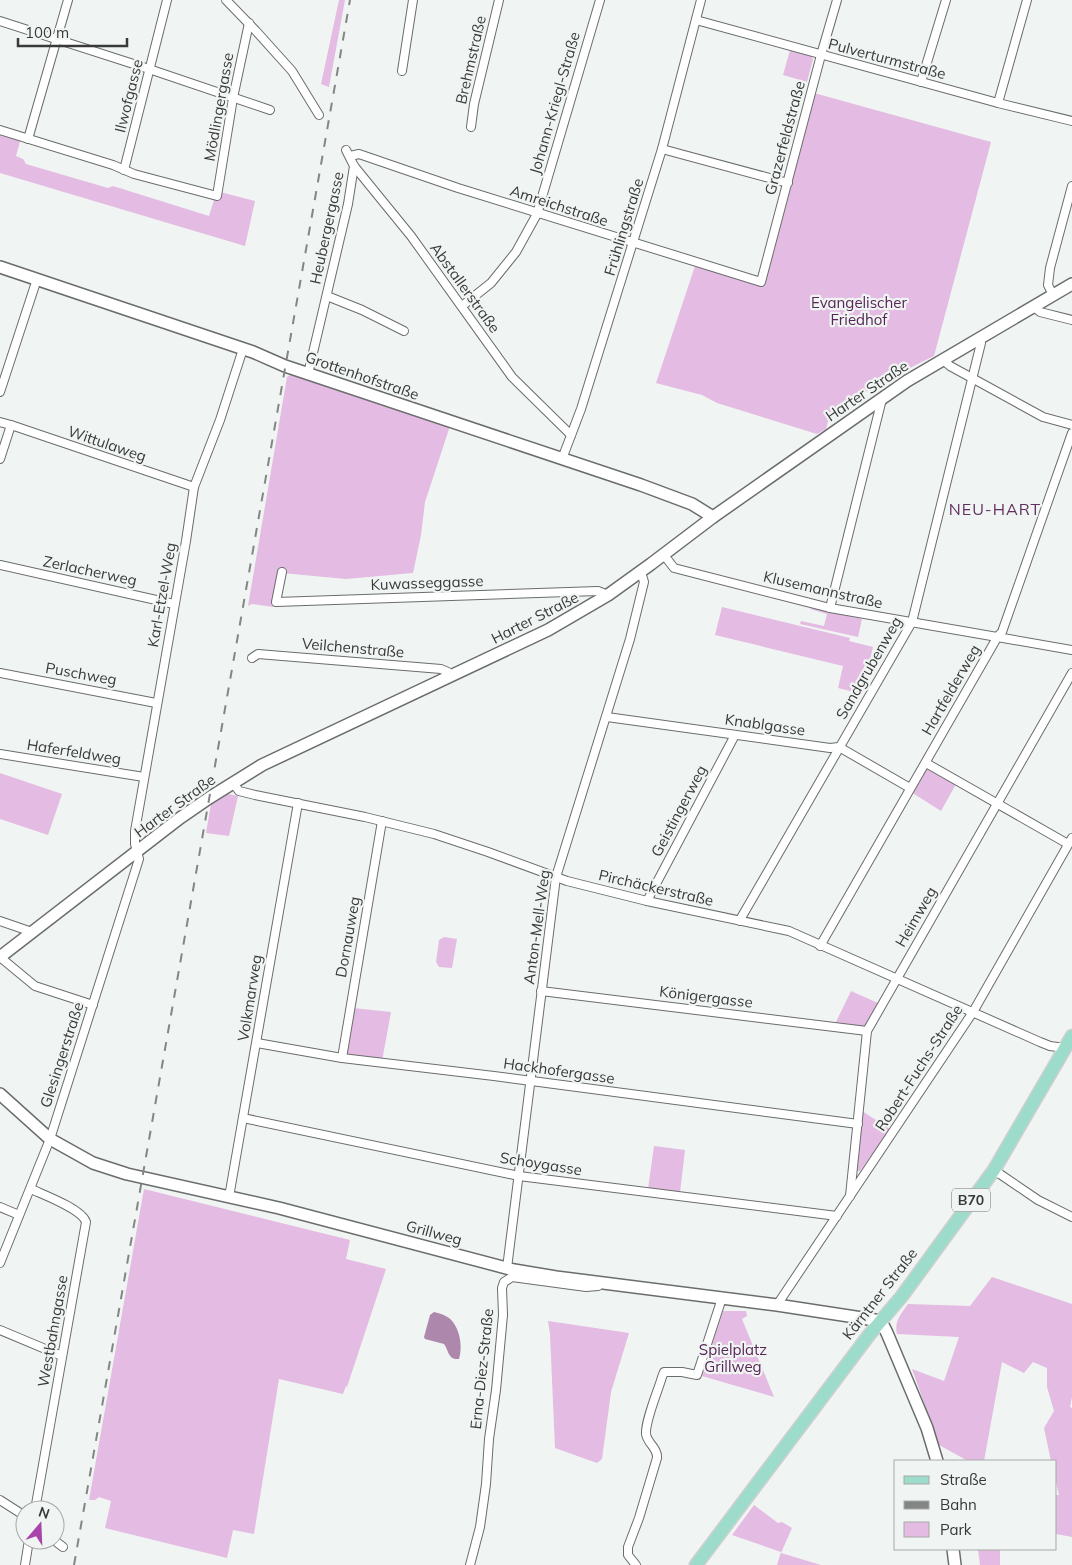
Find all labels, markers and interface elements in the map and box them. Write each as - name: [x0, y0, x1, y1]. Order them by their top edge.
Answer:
- street label: Brehmstraße: [451, 14, 490, 106]
- scale bar: [18, 15, 126, 47]
- text: 100 m: [25, 23, 69, 42]
- street label: Johann-Kriegl-Straße: [525, 29, 584, 176]
- street label: Pulverturmstraße: [826, 34, 948, 83]
- street label: Mödlingergasse: [200, 51, 237, 163]
- street label: Ilwofgasse: [110, 57, 147, 134]
- street label: Grazerfeldstraße: [760, 79, 809, 197]
- street label: Heubergergasse: [305, 170, 348, 286]
- street label: Frühlingstraße: [600, 176, 647, 278]
- street label: Amreichstraße: [508, 181, 611, 230]
- street label: Abstallerstraße: [426, 239, 505, 337]
- park label: Evangelischer Friedhof: [811, 293, 907, 329]
- street label: Grottenhofstraße: [303, 347, 421, 404]
- street label: Harter Straße: [822, 356, 912, 425]
- street label: Wittulaweg: [65, 421, 149, 466]
- district label: NEU-HART: [949, 499, 1041, 519]
- street label: Karl-Etzel-Weg: [143, 541, 180, 649]
- street label: Zerlacherweg: [42, 551, 139, 590]
- street label: Klusemannstraße: [762, 567, 885, 612]
- street label: Kuwasseggasse: [370, 571, 484, 594]
- street label: Harter Straße: [488, 587, 582, 648]
- street label: Sandgrubenweg: [832, 613, 906, 722]
- street label: Veilchenstraße: [301, 634, 405, 661]
- street label: Hartfelderweg: [917, 641, 984, 738]
- street label: Puschweg: [44, 658, 118, 689]
- street label: Knablgasse: [724, 709, 806, 740]
- street label: Haferfeldweg: [26, 735, 123, 768]
- street label: Geistingerweg: [646, 762, 711, 860]
- street label: Harter Straße: [130, 770, 219, 841]
- street label: Pirchäckerstraße: [597, 865, 715, 910]
- street label: Anton-Mell-Weg: [519, 868, 554, 986]
- street label: Heimweg: [891, 883, 940, 950]
- street label: Dornauweg: [331, 895, 364, 979]
- street label: Volkmarweg: [233, 953, 266, 1043]
- street label: Königergasse: [658, 981, 754, 1012]
- street label: Glesingerstraße: [36, 1000, 88, 1110]
- street label: Robert-Fuchs-Straße: [871, 1001, 966, 1134]
- street label: Hackhofergasse: [502, 1053, 616, 1088]
- street label: Schoygasse: [499, 1148, 584, 1179]
- road number: B70: [952, 1188, 990, 1212]
- street label: Grillweg: [404, 1216, 464, 1249]
- street label: Kärntner Straße: [838, 1244, 921, 1343]
- street label: Westbahngasse: [33, 1273, 72, 1388]
- street label: Erna-Diez-Straße: [466, 1308, 497, 1430]
- park label: Spielplatz Grillweg: [699, 1340, 767, 1376]
- legend: [894, 1460, 1057, 1550]
- text: Straße: [940, 1470, 987, 1489]
- text: Bahn: [940, 1495, 977, 1514]
- north arrow: [15, 1500, 65, 1550]
- text: N: [36, 1502, 52, 1523]
- text: Park: [940, 1520, 972, 1539]

